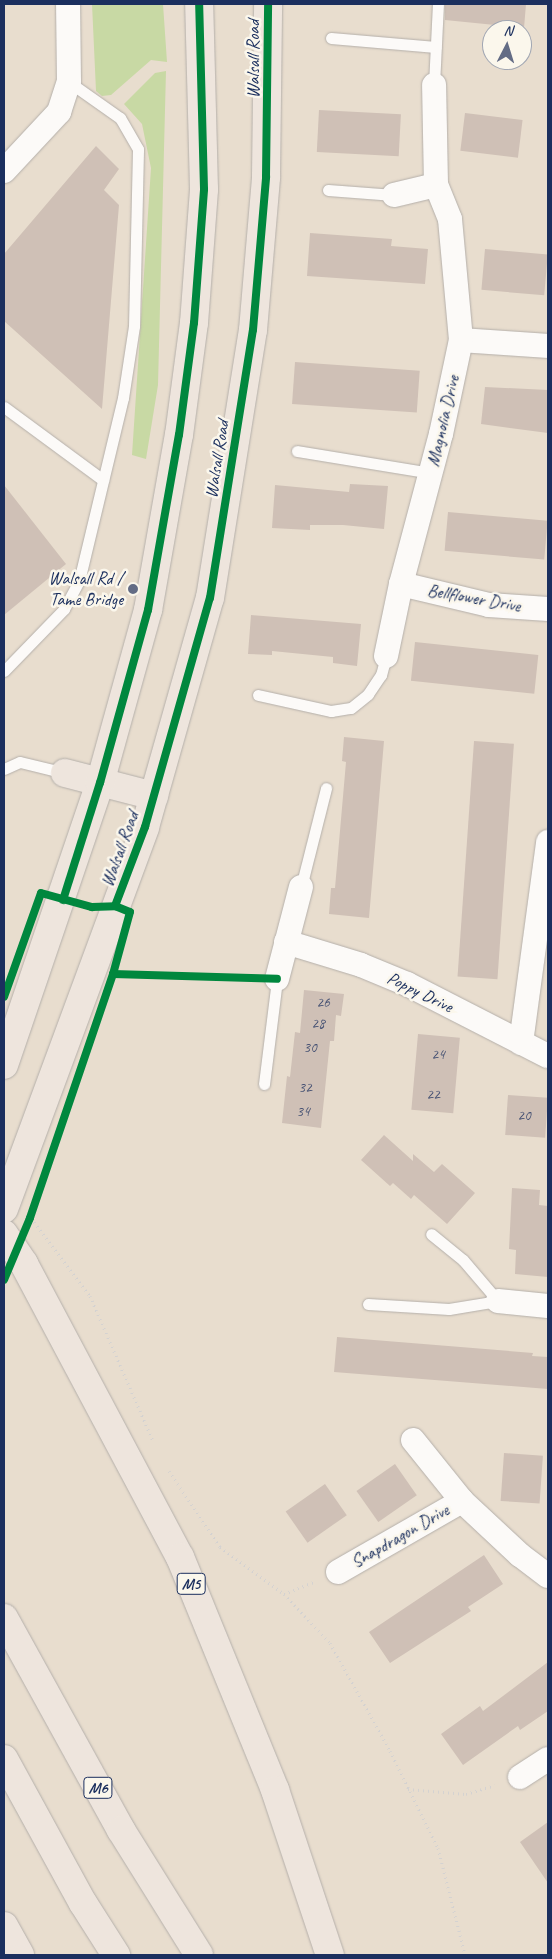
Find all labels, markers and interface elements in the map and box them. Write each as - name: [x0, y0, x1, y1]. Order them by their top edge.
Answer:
- street label: Walsall Road: [242, 20, 264, 98]
- north arrow: [482, 20, 532, 70]
- text: N: [503, 22, 513, 39]
- street label: Magnolia Drive: [422, 373, 464, 469]
- street label: Walsall Road: [200, 419, 234, 499]
- place label: Walsall Rd / Tame Bridge: [48, 568, 123, 610]
- street label: Bellflower Drive: [426, 579, 522, 617]
- marker: Walsall Rd / Tame Bridge: [127, 583, 139, 595]
- street label: Walsall Road: [97, 809, 143, 889]
- street label: Poppy Drive: [384, 967, 456, 1017]
- house number: 26: [316, 994, 330, 1012]
- house number: 28: [311, 1015, 325, 1033]
- house number: 30: [303, 1039, 317, 1057]
- house number: 24: [431, 1046, 445, 1064]
- house number: 32: [298, 1079, 312, 1097]
- house number: 22: [426, 1086, 440, 1104]
- house number: 34: [296, 1103, 310, 1121]
- house number: 20: [517, 1107, 531, 1125]
- street label: Snapdragon Drive: [347, 1499, 453, 1573]
- road number: M5: [176, 1570, 206, 1598]
- road number: M6: [83, 1775, 113, 1802]

